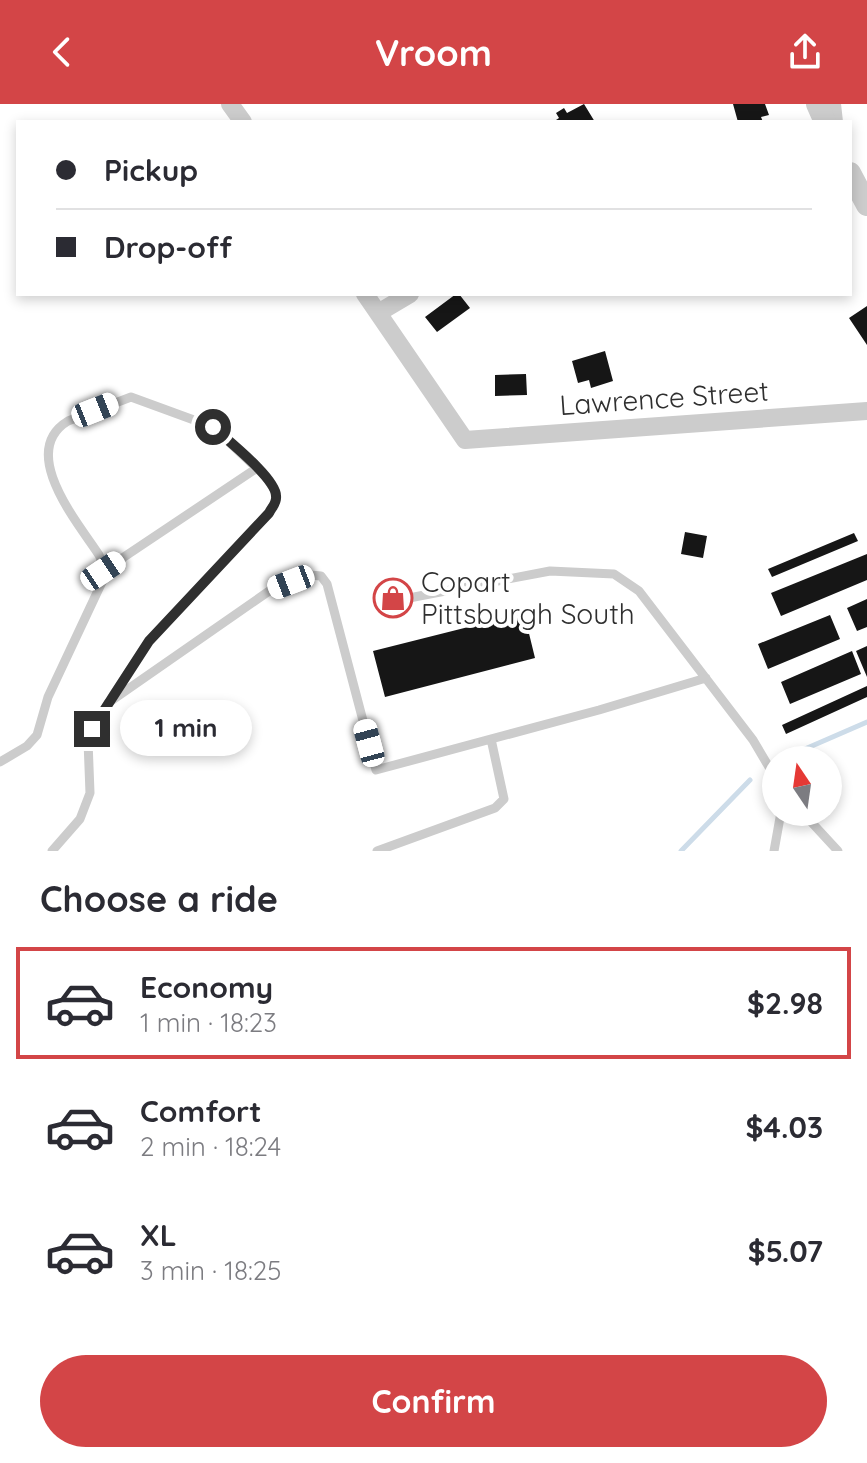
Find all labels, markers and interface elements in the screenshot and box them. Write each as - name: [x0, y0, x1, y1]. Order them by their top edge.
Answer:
- icon: back: [40, 30, 84, 74]
- text: Vroom: [375, 30, 492, 75]
- icon: share: [783, 30, 827, 74]
- text: Pickup: [104, 151, 198, 189]
- text: Drop-off: [104, 228, 232, 266]
- street label: Lawrence Street: [558, 373, 770, 422]
- car: [68, 390, 122, 430]
- route start: [195, 409, 231, 445]
- car: [76, 548, 130, 594]
- car: [264, 562, 318, 602]
- place label: Copart Pittsburgh South: [421, 564, 635, 631]
- shop icon: Copart Pittsburgh South: [372, 577, 414, 619]
- callout: 1 min: [120, 701, 252, 757]
- route end: [74, 711, 110, 747]
- text: 1 min: [155, 711, 218, 744]
- car: [351, 717, 387, 769]
- north arrow: [762, 746, 842, 826]
- map controls: [762, 746, 842, 826]
- text: Choose a ride: [40, 876, 278, 921]
- icon: car: [44, 967, 116, 1039]
- text: Economy: [140, 968, 273, 1006]
- text: $2.98: [747, 984, 823, 1022]
- text: 1 min · 18:23: [140, 1006, 277, 1039]
- icon: car: [44, 1091, 116, 1163]
- text: Comfort: [140, 1092, 261, 1130]
- text: $4.03: [745, 1108, 823, 1146]
- text: 2 min · 18:24: [140, 1130, 281, 1163]
- icon: car: [44, 1215, 116, 1287]
- text: XL: [140, 1216, 177, 1254]
- text: $5.07: [748, 1232, 823, 1270]
- text: 3 min · 18:25: [140, 1254, 281, 1287]
- button: Confirm: [40, 1355, 827, 1447]

